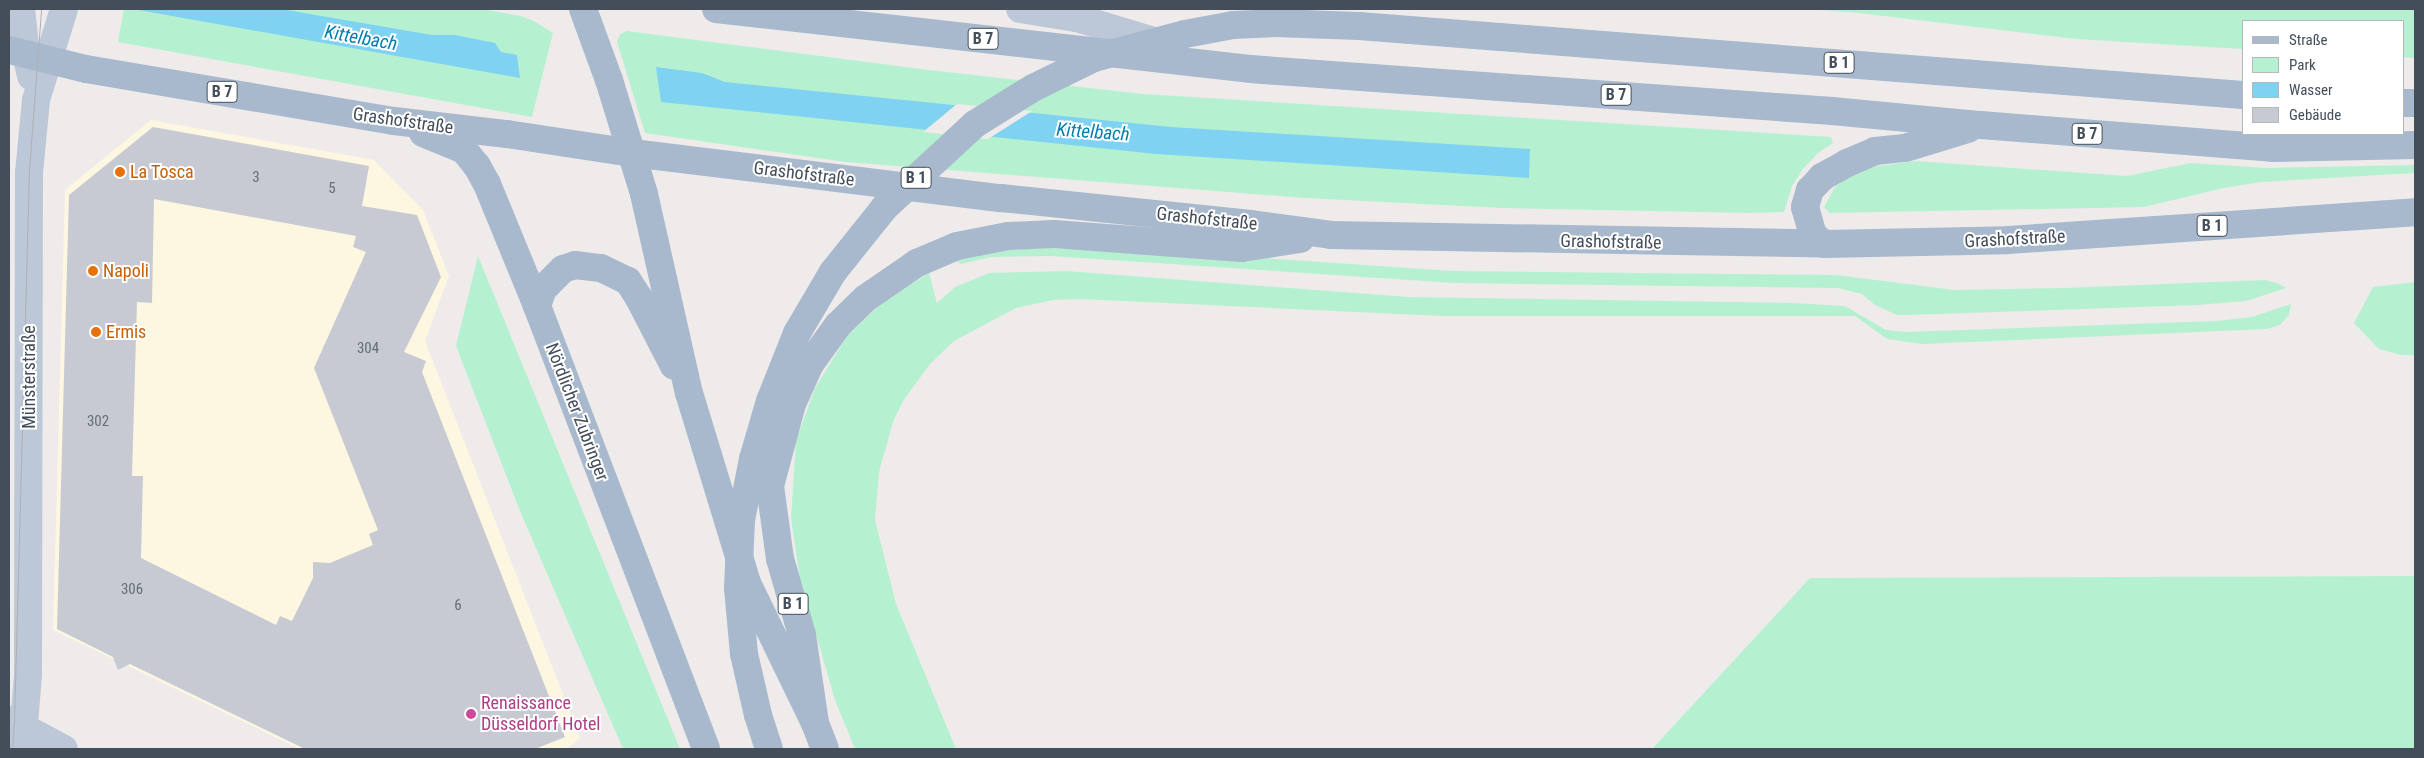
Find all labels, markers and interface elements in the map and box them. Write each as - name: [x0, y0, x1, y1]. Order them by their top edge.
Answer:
- water label: Kittelbach: [323, 20, 399, 56]
- legend: [2242, 20, 2404, 135]
- road number: B 7: [967, 26, 999, 52]
- text: Straße: [2289, 31, 2328, 49]
- road number: B 1: [1823, 49, 1855, 76]
- text: Park: [2289, 56, 2316, 74]
- road number: B 7: [206, 78, 238, 105]
- text: Wasser: [2289, 81, 2333, 99]
- road number: B 7: [1600, 82, 1632, 108]
- street label: Grashofstraße: [351, 103, 455, 139]
- text: Gebäude: [2289, 106, 2341, 124]
- water label: Kittelbach: [1056, 118, 1130, 146]
- road number: B 7: [2071, 120, 2103, 148]
- street label: Grashofstraße: [752, 157, 856, 191]
- place label: La Tosca: [130, 161, 194, 183]
- road number: B 1: [900, 164, 932, 192]
- marker: La Tosca: [114, 166, 126, 178]
- house number: 3: [252, 169, 260, 187]
- house number: 5: [328, 180, 336, 198]
- street label: Grashofstraße: [1156, 203, 1258, 235]
- road number: B 1: [2196, 212, 2228, 240]
- street label: Grashofstraße: [1964, 226, 2066, 252]
- street label: Grashofstraße: [1560, 230, 1662, 254]
- place label: Napoli: [103, 260, 149, 282]
- marker: Napoli: [87, 265, 99, 277]
- place label: Ermis: [106, 321, 146, 343]
- street label: Münsterstraße: [18, 325, 40, 429]
- marker: Ermis: [90, 326, 102, 338]
- house number: 304: [357, 340, 379, 358]
- street label: Nördlicher Zubringer: [541, 340, 613, 484]
- house number: 302: [87, 413, 109, 431]
- house number: 306: [121, 581, 143, 599]
- road number: B 1: [777, 590, 809, 618]
- house number: 6: [454, 597, 462, 615]
- place label: Renaissance Düsseldorf Hotel: [481, 693, 600, 736]
- marker: Renaissance Düsseldorf Hotel: [465, 708, 477, 720]

